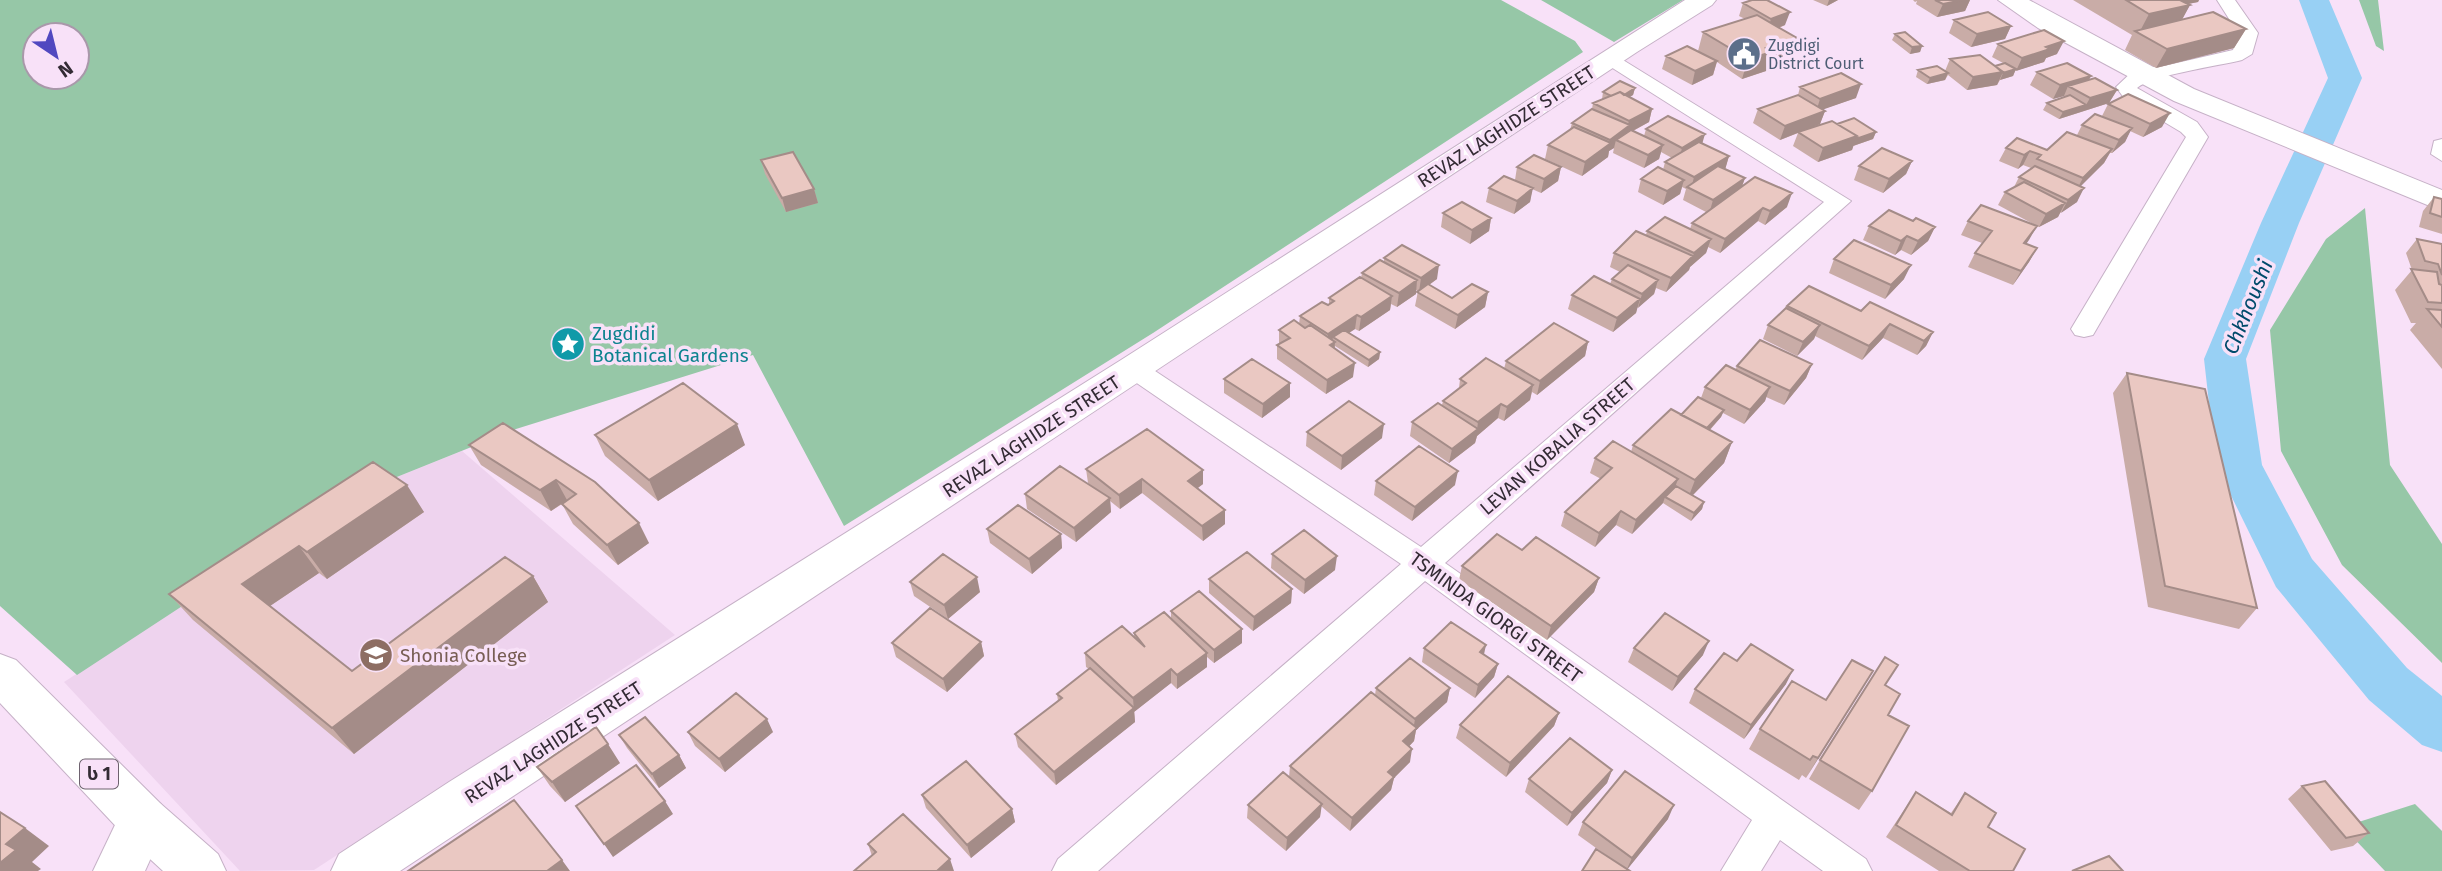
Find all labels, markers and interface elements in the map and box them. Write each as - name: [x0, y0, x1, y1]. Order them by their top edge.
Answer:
- north arrow: [21, 21, 91, 91]
- public building icon: Zugdigi District Court: [1725, 35, 1763, 73]
- place label: Zugdigi District Court: [1768, 36, 1864, 73]
- text: N: [54, 56, 77, 83]
- street label: REVAZ LAGHIDZE STREET: [1413, 60, 1599, 192]
- water label: Chkhoushi: [2217, 256, 2279, 358]
- place label: Zugdidi Botanical Gardens: [592, 322, 749, 367]
- place icon: Zugdidi Botanical Gardens: [549, 325, 587, 363]
- street label: REVAZ LAGHIDZE STREET: [938, 370, 1124, 502]
- street label: LEVAN KOBALIA STREET: [1475, 373, 1640, 520]
- street label: TSMINDA GIORGI STREET: [1405, 547, 1586, 688]
- school or university icon: Shonia College: [357, 636, 395, 674]
- place label: Shonia College: [400, 644, 527, 667]
- street label: REVAZ LAGHIDZE STREET: [460, 676, 646, 808]
- road number: ს 1: [80, 760, 118, 788]

